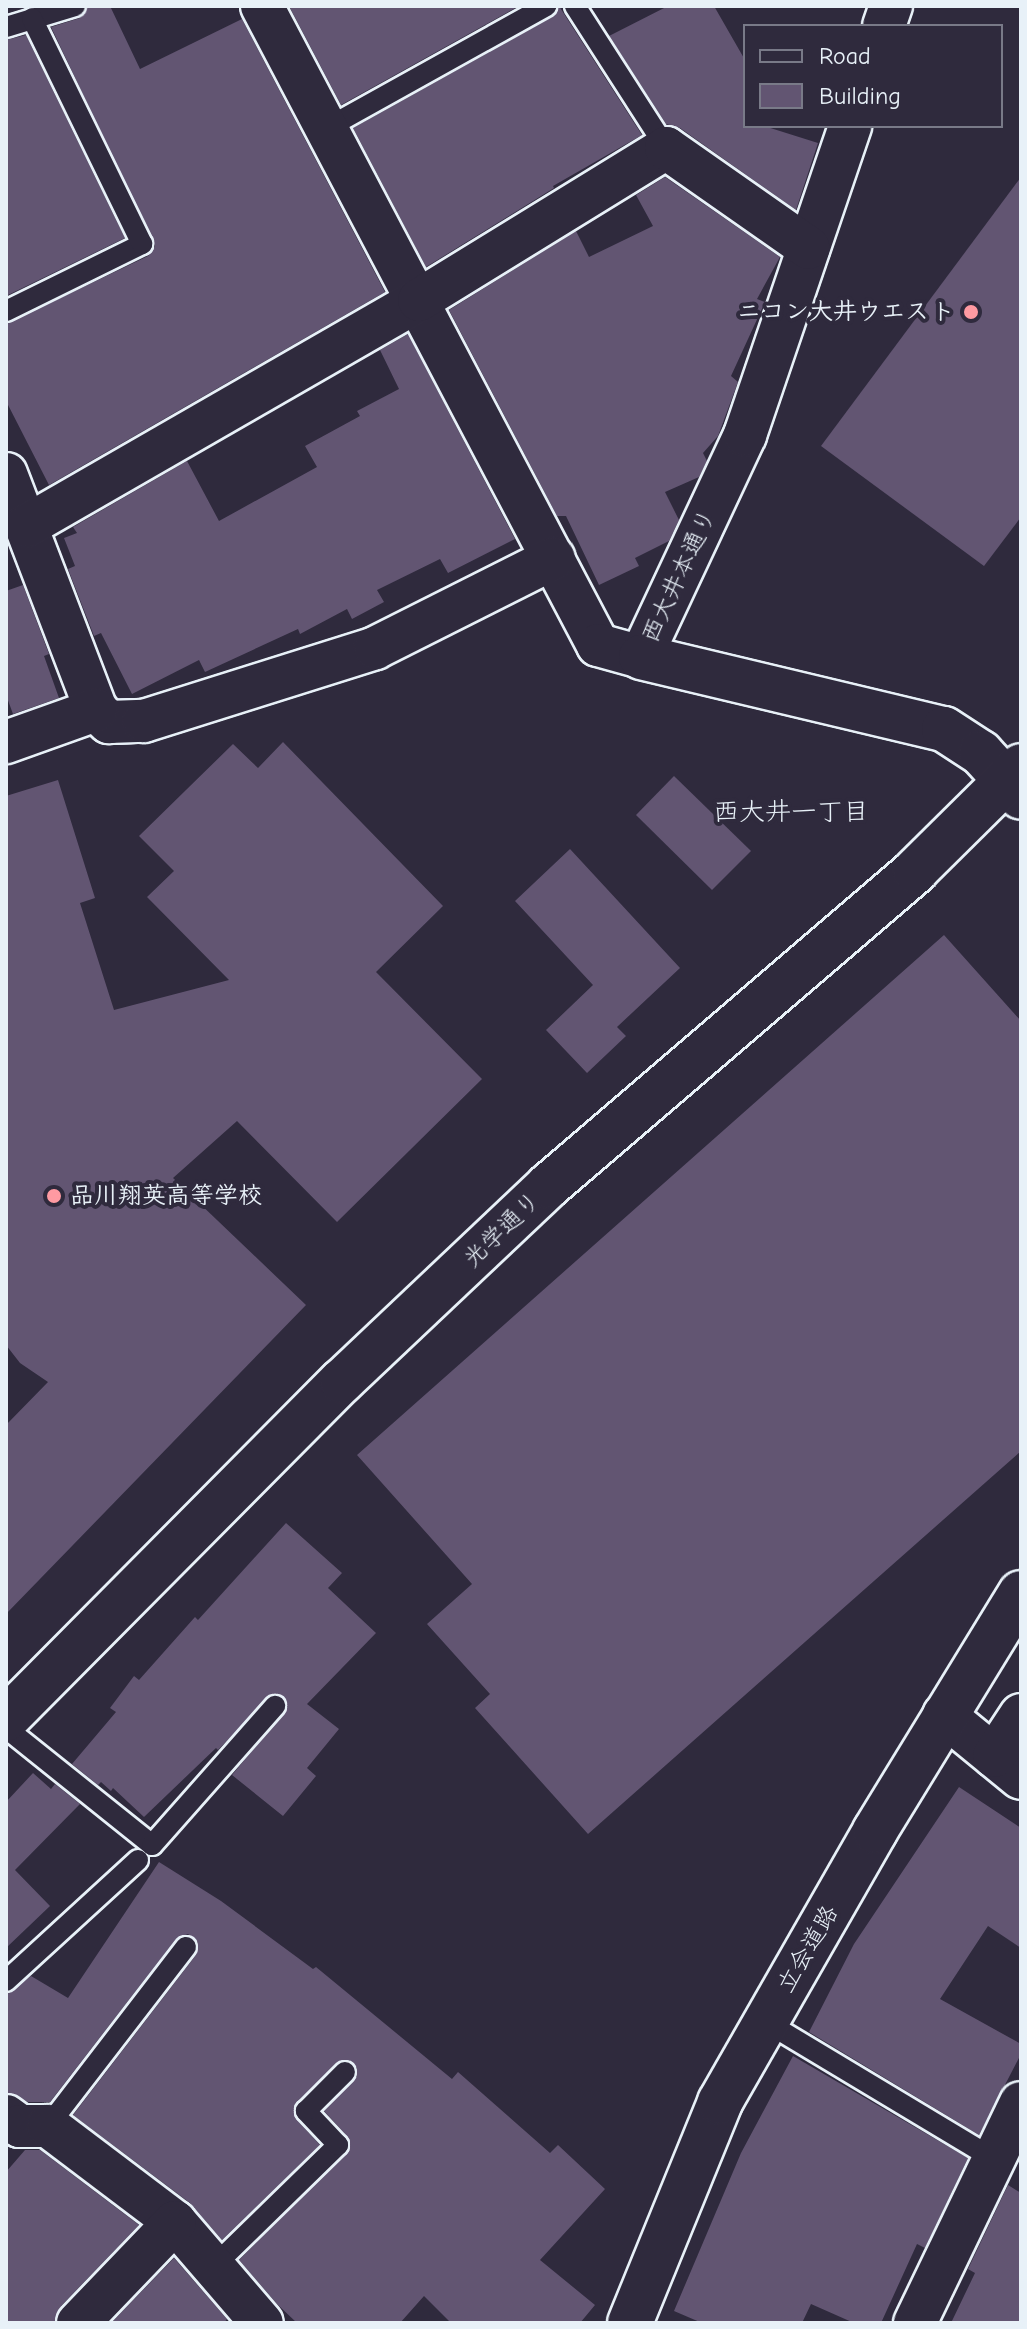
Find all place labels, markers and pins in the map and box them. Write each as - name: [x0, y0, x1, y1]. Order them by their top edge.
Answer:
- place label: ニコン大井ウエスト: [739, 298, 955, 326]
- marker: ニコン大井ウエスト: [962, 303, 980, 321]
- place label: 品川翔英高等学校: [70, 1182, 262, 1210]
- marker: 品川翔英高等学校: [45, 1187, 63, 1205]

